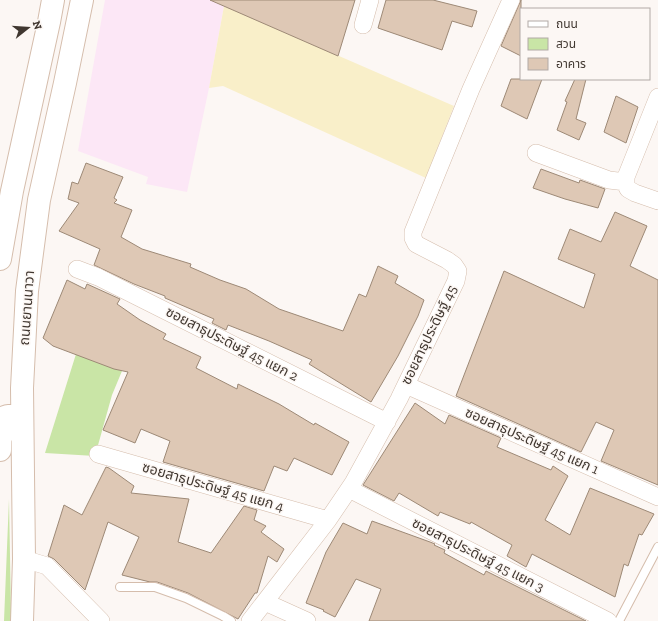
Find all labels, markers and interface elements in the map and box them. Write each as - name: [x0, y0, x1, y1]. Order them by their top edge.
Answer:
- north arrow: [8, 8, 48, 48]
- legend: [520, 8, 650, 80]
- text: ถนน: [556, 17, 578, 31]
- text: N: [30, 19, 45, 32]
- text: สวน: [556, 37, 576, 51]
- text: อาคาร: [556, 57, 586, 71]
- street label: ถนนยานนาวา: [16, 270, 38, 346]
- street label: ซอยสาธุประดิษฐ์ 45: [398, 282, 460, 388]
- street label: ซอยสาธุประดิษฐ์ 45 แยก 2: [163, 303, 301, 385]
- street label: ซอยสาธุประดิษฐ์ 45 แยก 1: [462, 404, 602, 478]
- street label: ซอยสาธุประดิษฐ์ 45 แยก 4: [140, 459, 286, 516]
- street label: ซอยสาธุประดิษฐ์ 45 แยก 3: [409, 514, 547, 596]

